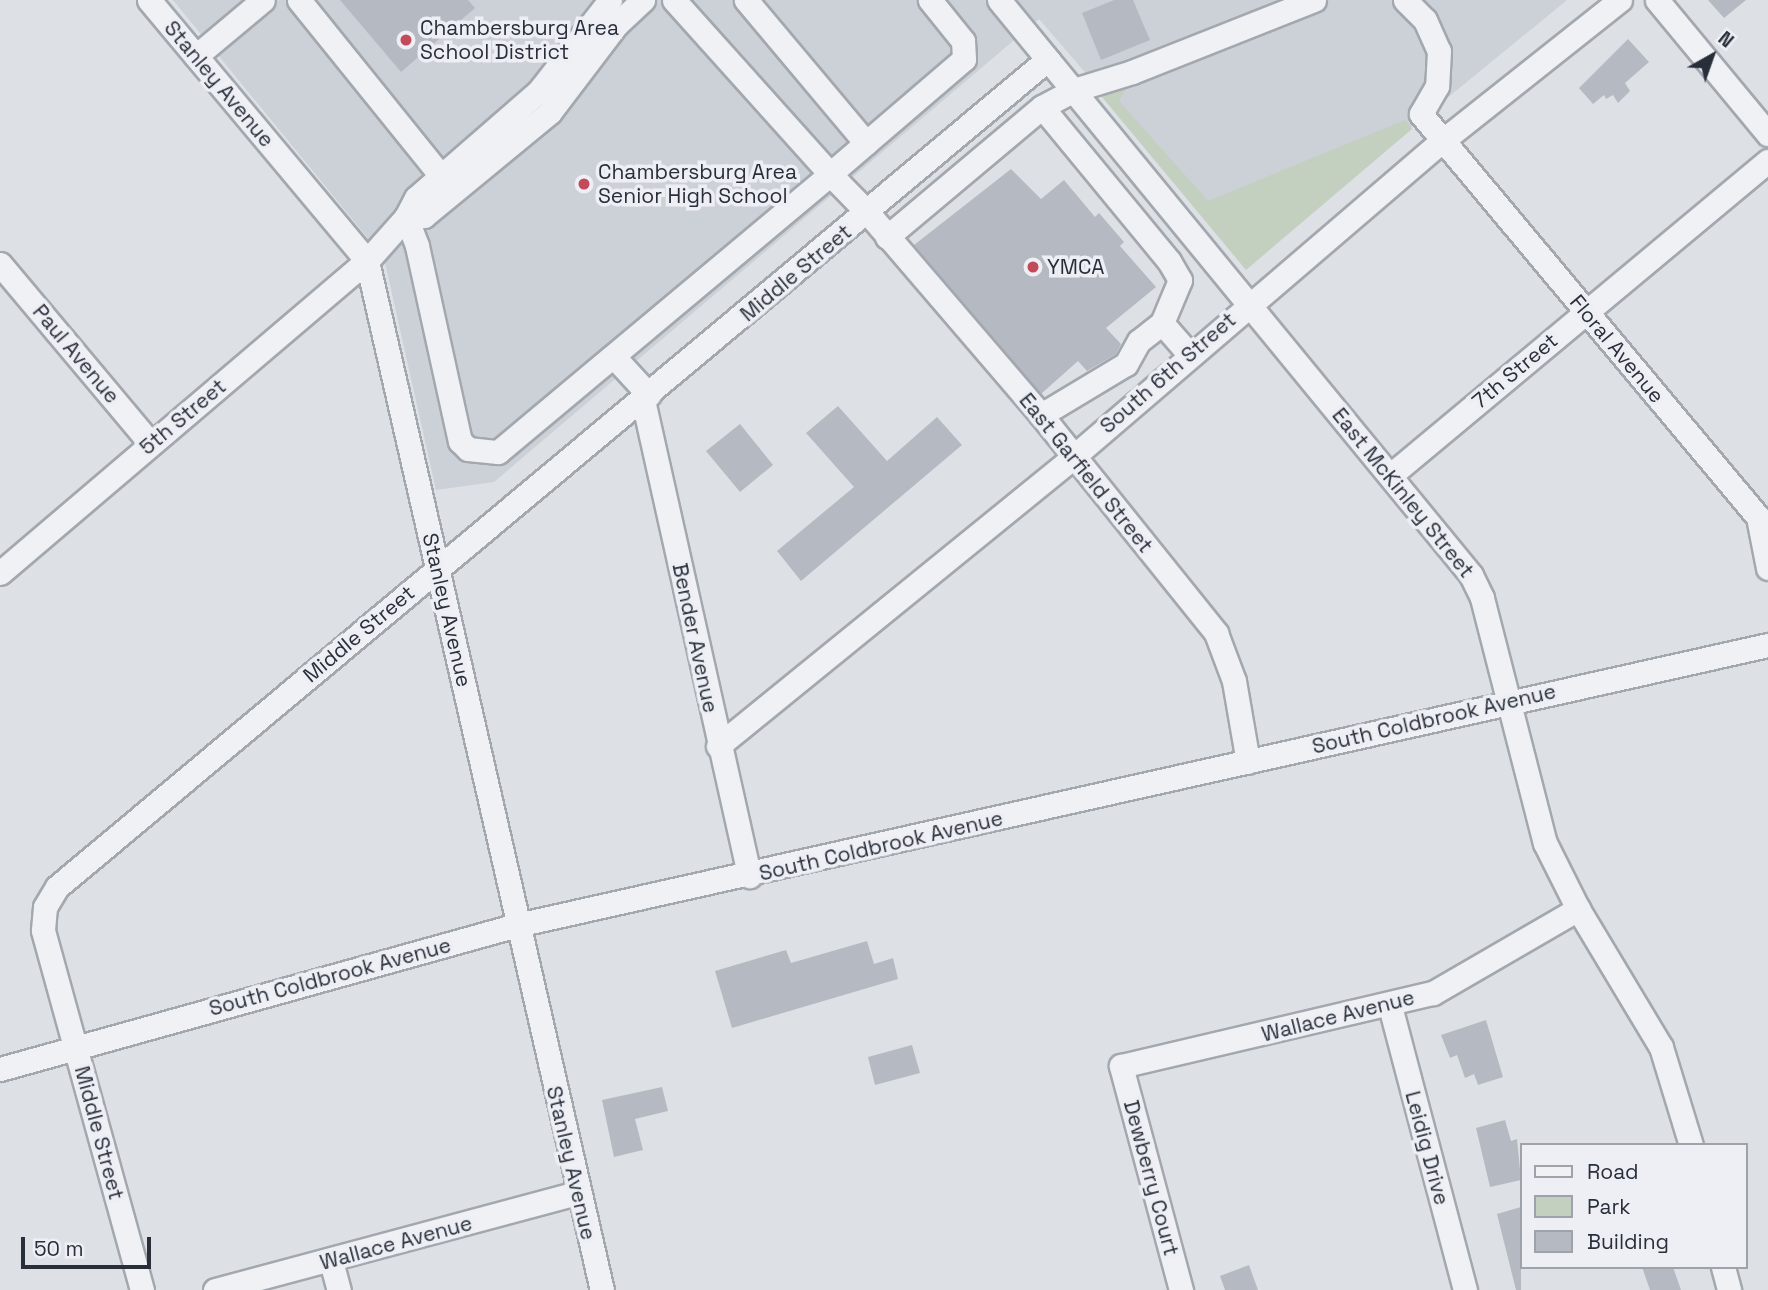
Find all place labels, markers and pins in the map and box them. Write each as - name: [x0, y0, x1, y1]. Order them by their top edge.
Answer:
- place label: Chambersburg Area School District: [420, 15, 619, 65]
- marker: Chambersburg Area School District: [398, 32, 414, 48]
- place label: Chambersburg Area Senior High School: [598, 159, 797, 209]
- marker: Chambersburg Area Senior High School: [576, 176, 592, 192]
- place label: YMCA: [1047, 254, 1105, 280]
- marker: YMCA: [1025, 259, 1041, 275]

